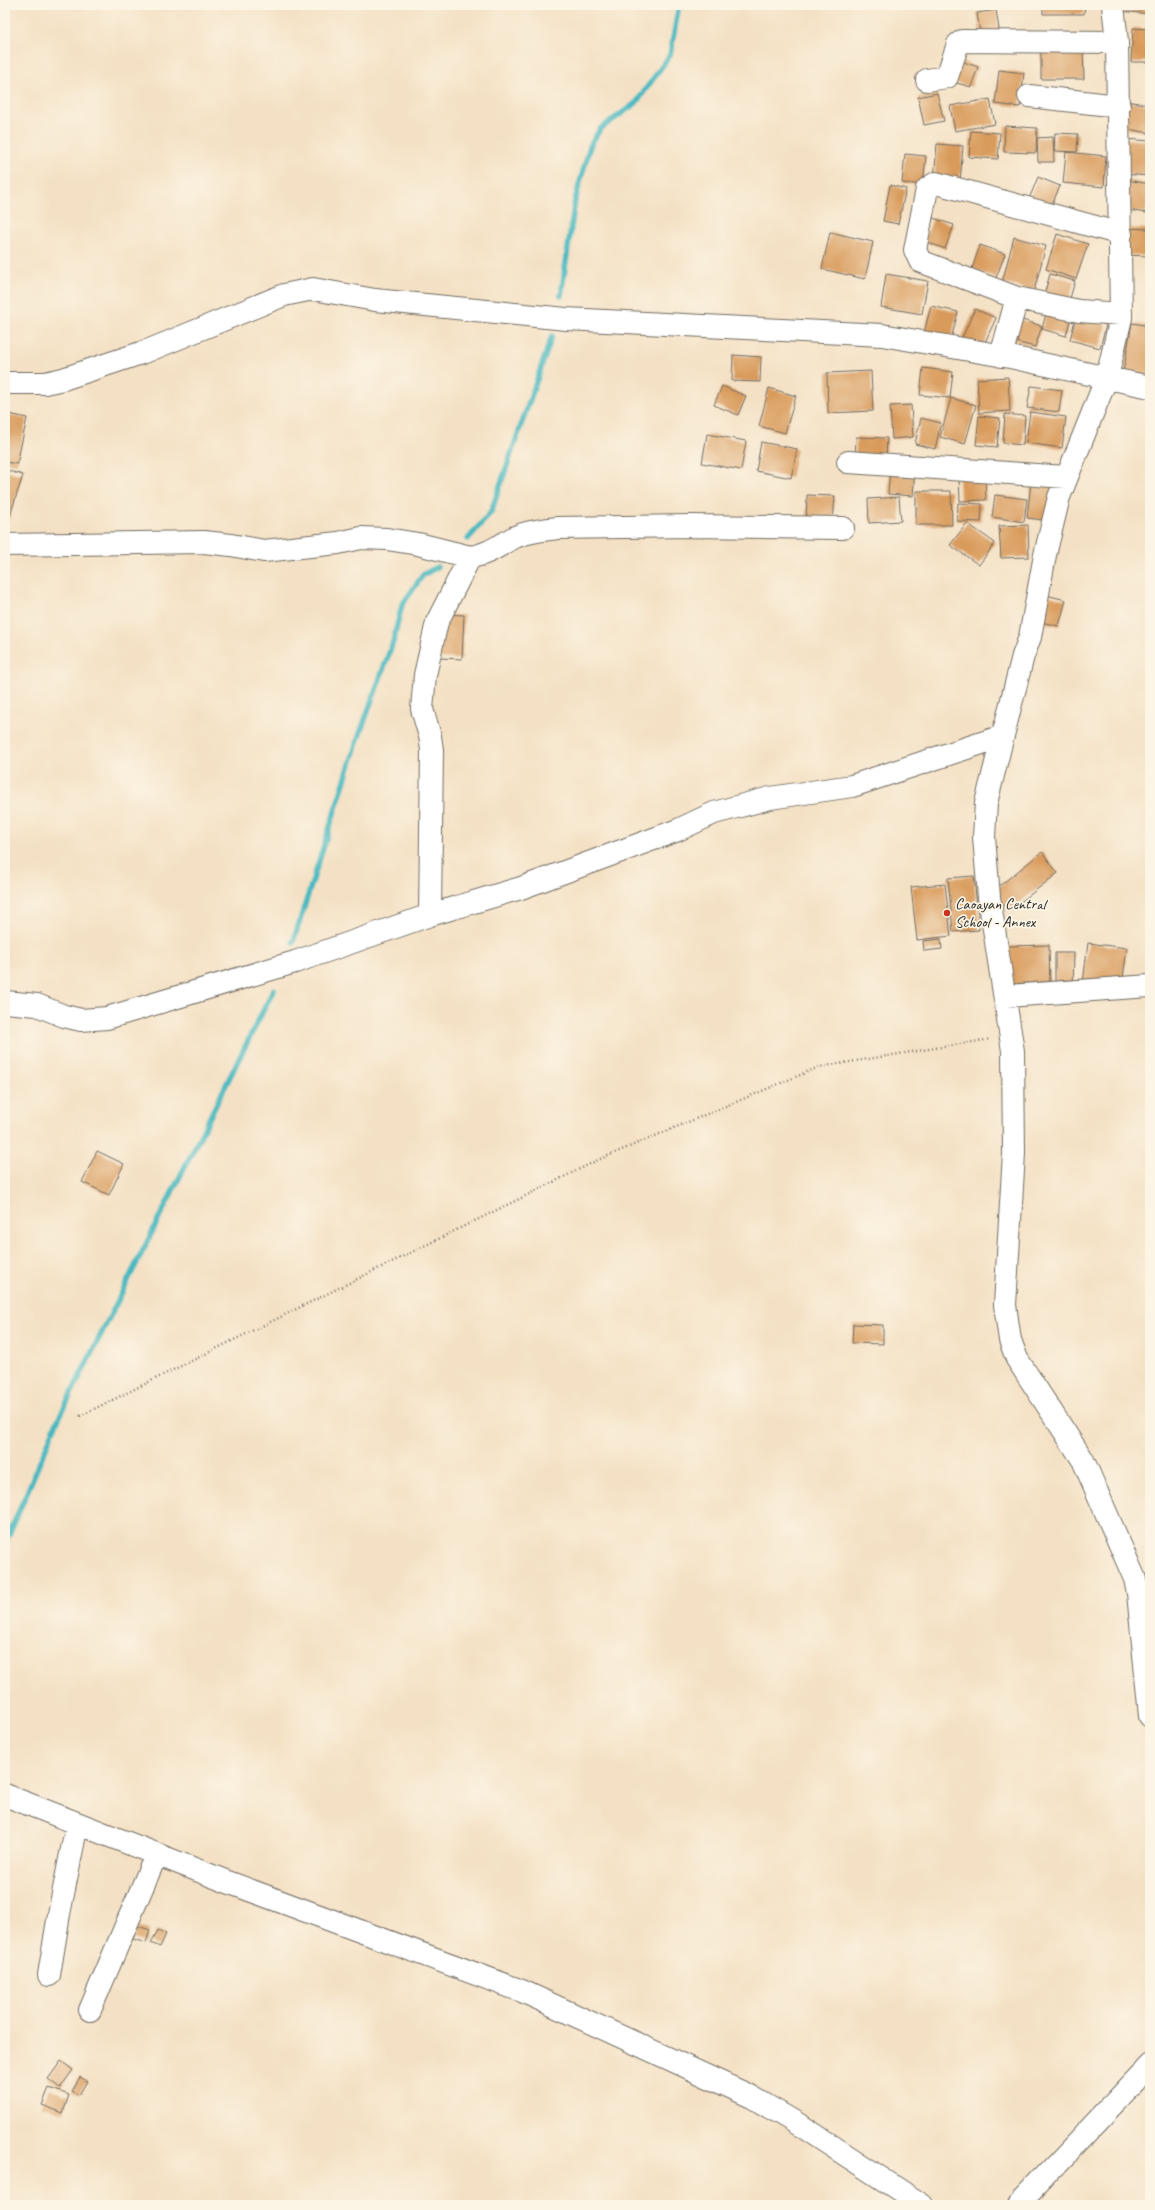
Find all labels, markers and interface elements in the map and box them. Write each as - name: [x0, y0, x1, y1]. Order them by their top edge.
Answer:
- place label: Caoayan Central School - Annex: [955, 894, 1049, 932]
- marker: Caoayan Central School - Annex: [942, 908, 952, 918]

